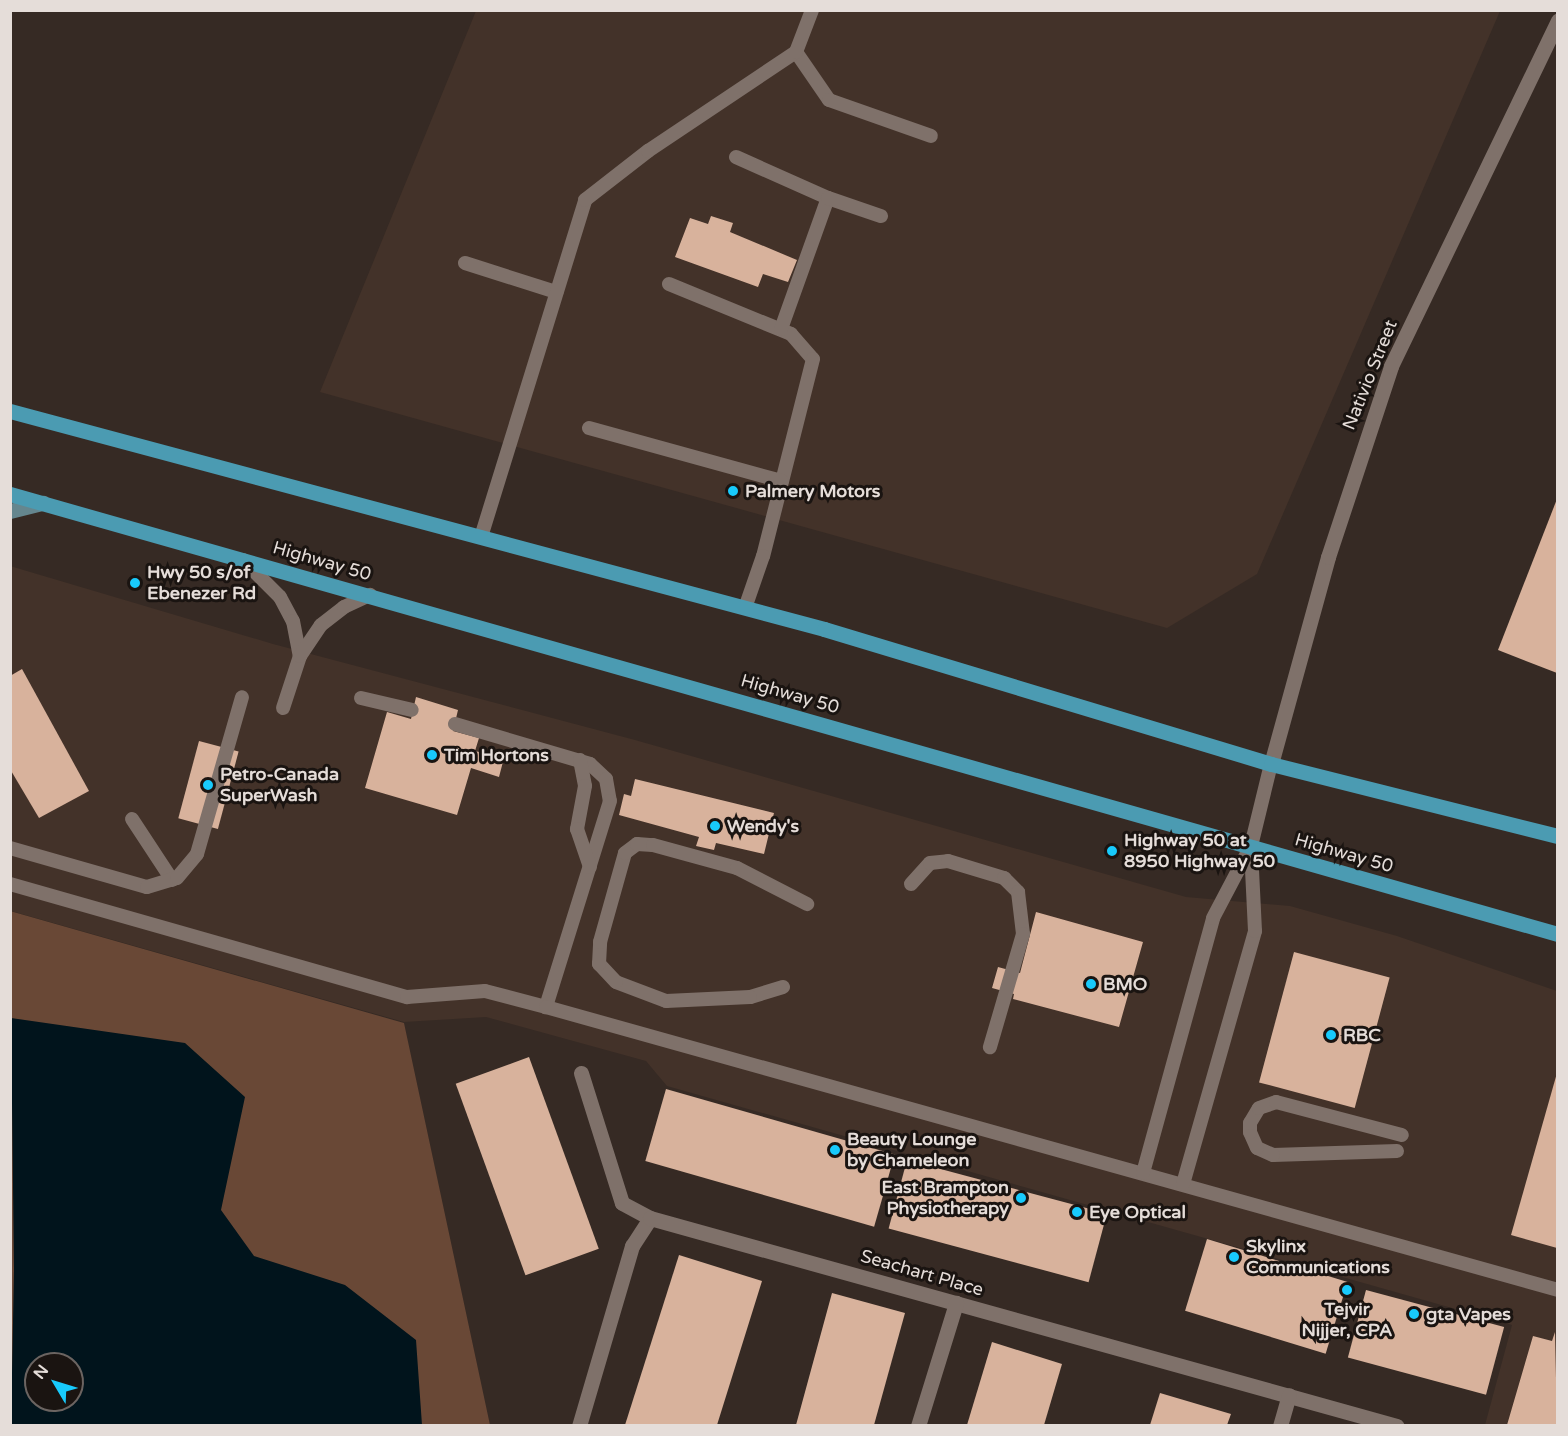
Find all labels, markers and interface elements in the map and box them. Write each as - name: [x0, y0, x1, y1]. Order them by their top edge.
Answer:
- street label: Nativio Street: [1338, 317, 1402, 433]
- place label: Palmery Motors: [745, 480, 880, 502]
- marker: Palmery Motors: [726, 484, 740, 498]
- street label: Highway 50: [270, 537, 374, 585]
- place label: Hwy 50 s/of Ebenezer Rd: [147, 562, 256, 604]
- marker: Hwy 50 s/of Ebenezer Rd: [128, 576, 142, 590]
- street label: Highway 50: [738, 670, 842, 718]
- place label: Tim Hortons: [444, 744, 549, 766]
- marker: Tim Hortons: [425, 748, 439, 762]
- place label: Petro-Canada SuperWash: [220, 764, 339, 806]
- marker: Petro-Canada SuperWash: [201, 778, 215, 792]
- place label: Wendy's: [727, 815, 799, 837]
- marker: Wendy's: [708, 819, 722, 833]
- street label: Highway 50: [1292, 829, 1396, 877]
- place label: Highway 50 at 8950 Highway 50: [1124, 830, 1275, 872]
- marker: Highway 50 at 8950 Highway 50: [1105, 844, 1119, 858]
- place label: BMO: [1103, 973, 1147, 995]
- marker: BMO: [1084, 977, 1098, 991]
- place label: RBC: [1343, 1024, 1381, 1046]
- marker: RBC: [1324, 1028, 1338, 1042]
- place label: Beauty Lounge by Chameleon: [847, 1129, 976, 1172]
- marker: Beauty Lounge by Chameleon: [828, 1143, 842, 1157]
- place label: East Brampton Physiotherapy: [882, 1177, 1009, 1220]
- marker: East Brampton Physiotherapy: [1014, 1191, 1028, 1205]
- place label: Eye Optical: [1089, 1201, 1186, 1223]
- marker: Eye Optical: [1070, 1205, 1084, 1219]
- place label: Skylinx Communications: [1246, 1236, 1390, 1278]
- street label: Seachart Place: [858, 1245, 986, 1301]
- marker: Skylinx Communications: [1227, 1250, 1241, 1264]
- marker: Tejvir Nijjer, CPA: [1340, 1283, 1354, 1297]
- place label: Tejvir Nijjer, CPA: [1301, 1299, 1393, 1342]
- place label: gta Vapes: [1426, 1303, 1511, 1325]
- marker: gta Vapes: [1407, 1307, 1421, 1321]
- north arrow: [24, 1352, 84, 1412]
- text: N: [30, 1361, 53, 1383]

